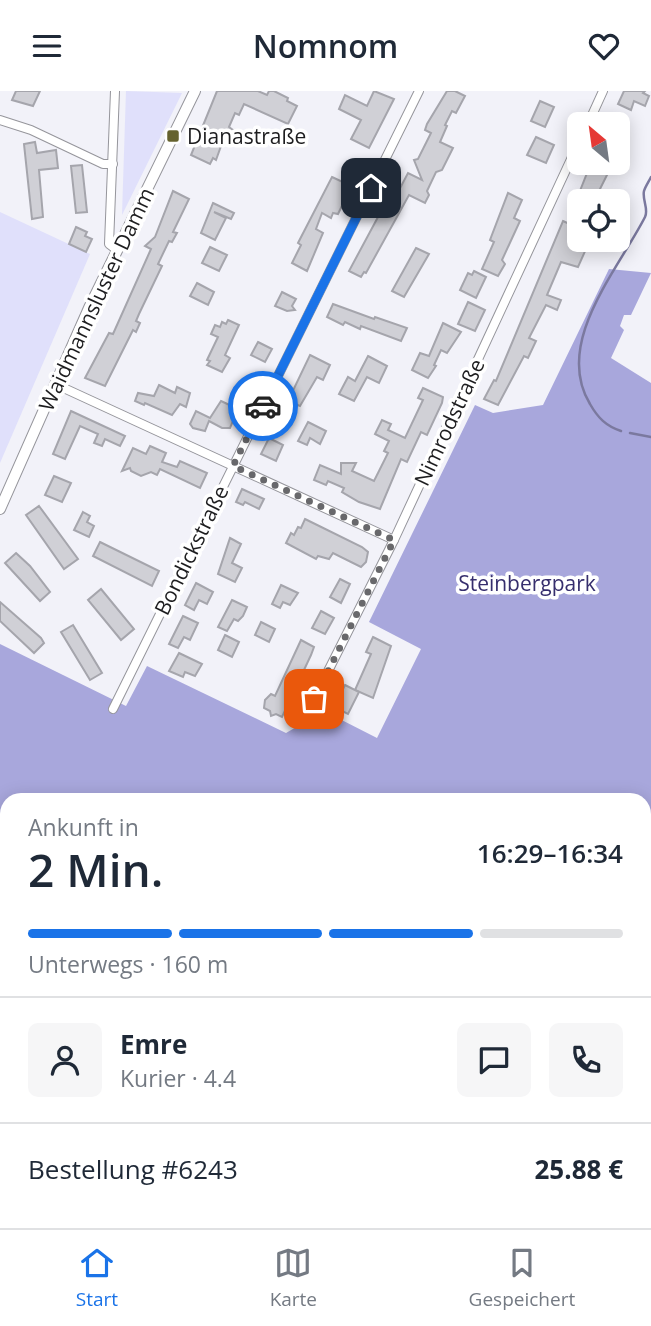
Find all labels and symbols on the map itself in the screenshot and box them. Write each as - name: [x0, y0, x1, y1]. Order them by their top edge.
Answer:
- north arrow: [567, 112, 630, 175]
- place label: Dianastraße: [187, 122, 306, 150]
- marker: Dianastraße: [165, 128, 181, 144]
- pin: [341, 158, 401, 218]
- street label: Waidmannsluster Damm: [32, 183, 160, 415]
- street label: Nimrodstraße: [407, 354, 491, 490]
- courier: [228, 371, 298, 441]
- street label: Bondickstraße: [148, 481, 234, 619]
- park label: Steinbergpark: [458, 569, 596, 597]
- pin: [284, 669, 344, 729]

